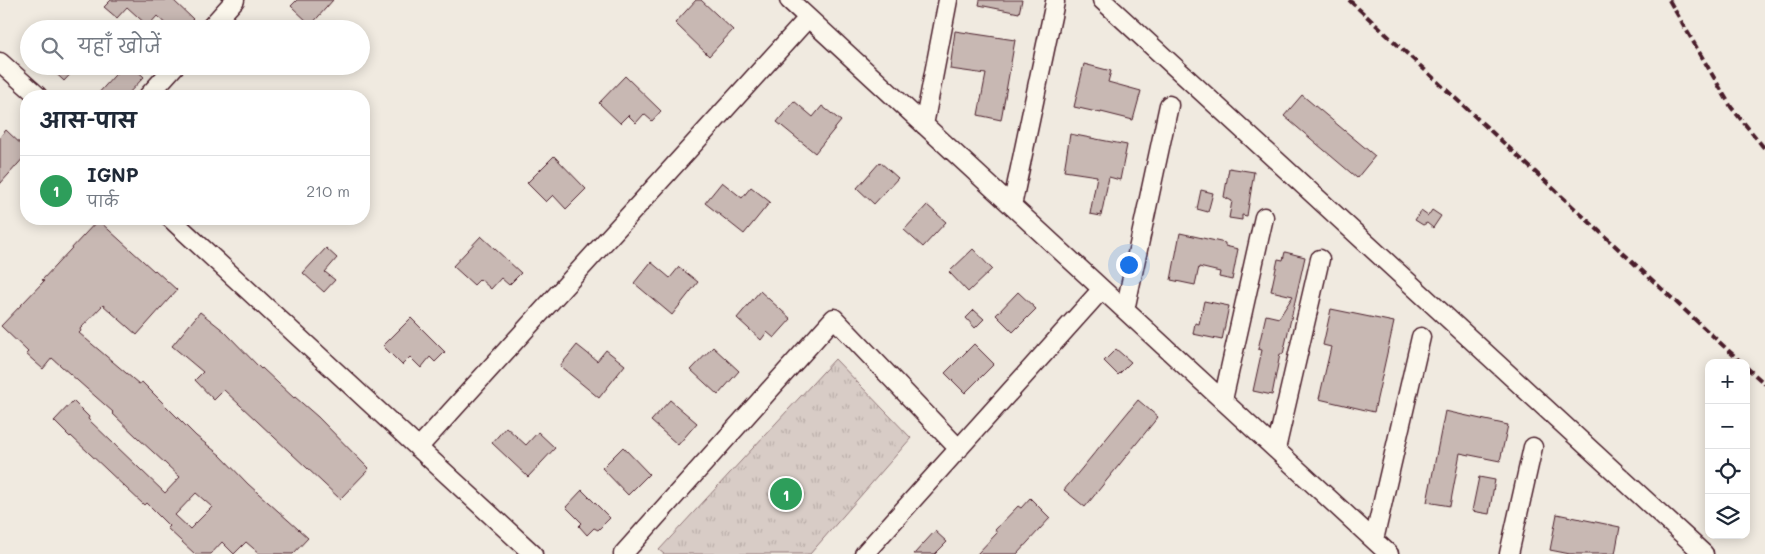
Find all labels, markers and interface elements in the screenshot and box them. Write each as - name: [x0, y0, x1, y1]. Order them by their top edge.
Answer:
- search box: [20, 20, 370, 75]
- text: यहाँ खोजें: [78, 33, 161, 58]
- icon: search: [38, 34, 66, 62]
- text: आस-पास: [40, 106, 136, 133]
- text: IGNP: [87, 162, 139, 187]
- text: 1: [52, 180, 60, 201]
- text: 210 m: [306, 180, 350, 201]
- text: पार्क: [87, 190, 118, 211]
- your location: [1116, 252, 1142, 278]
- map controls: [1705, 359, 1750, 539]
- button: +: [1705, 359, 1750, 404]
- button: −: [1705, 404, 1750, 449]
- button: locate: [1705, 449, 1750, 494]
- pin: 1: [770, 475, 802, 513]
- button: layers: [1705, 494, 1750, 539]

